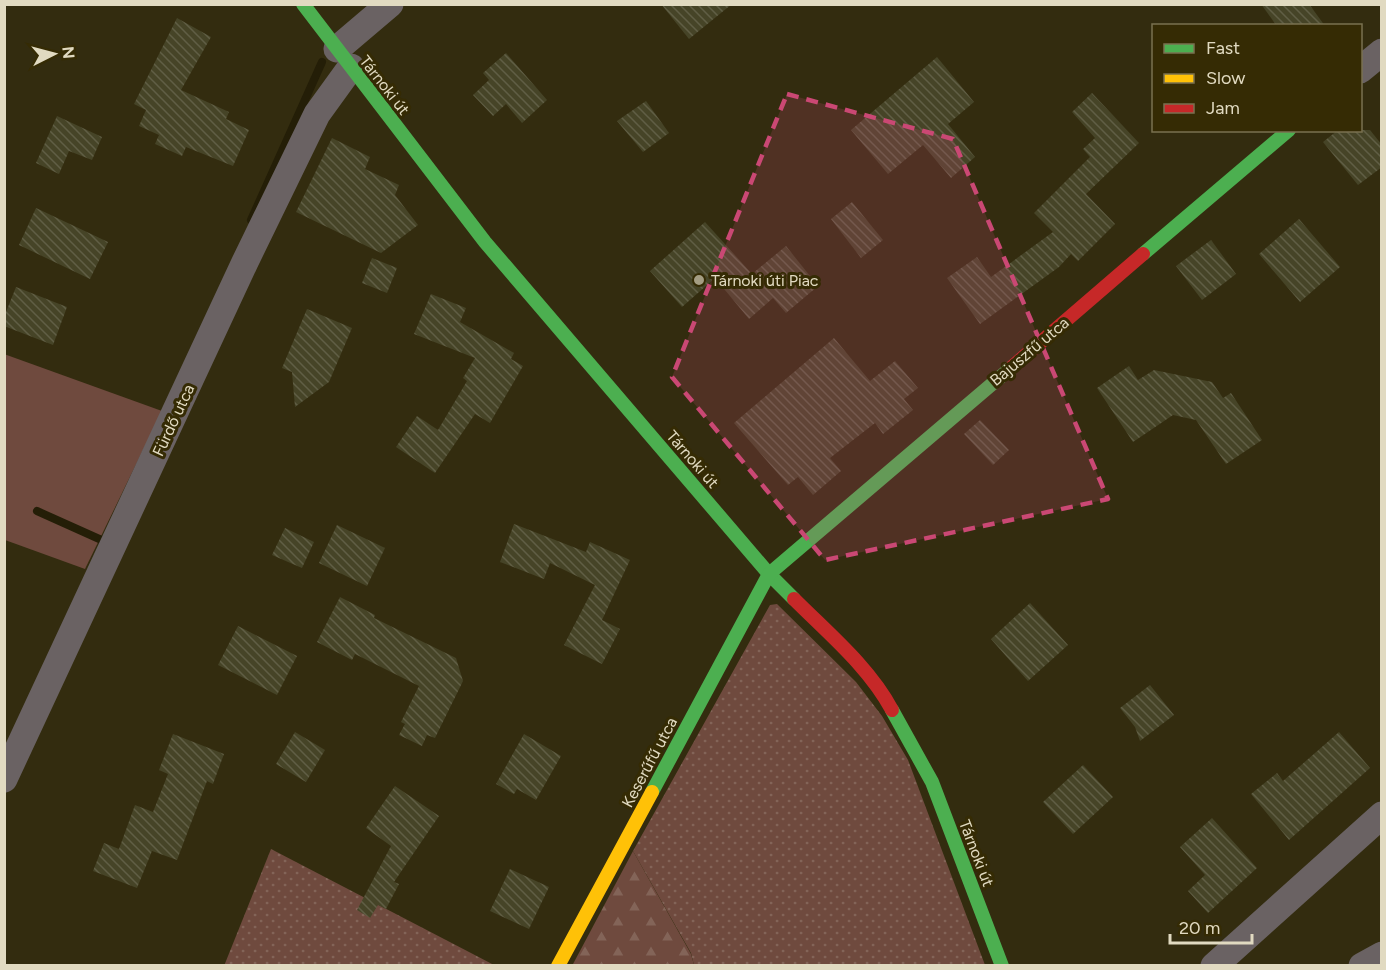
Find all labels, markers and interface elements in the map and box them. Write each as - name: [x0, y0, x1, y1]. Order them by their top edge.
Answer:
- north arrow: [24, 24, 84, 84]
- legend: [1152, 24, 1362, 132]
- text: Fast: [1206, 37, 1240, 59]
- text: N: [58, 45, 79, 60]
- street label: Tárnoki út: [356, 52, 414, 119]
- text: Slow: [1206, 67, 1245, 89]
- text: Jam: [1206, 97, 1240, 119]
- place label: Tárnoki úti Piac: [711, 271, 819, 290]
- marker: Tárnoki úti Piac: [692, 273, 706, 287]
- street label: Bajuszfű utca: [986, 313, 1073, 390]
- street label: Fürdő utca: [149, 381, 198, 459]
- street label: Tárnoki út: [662, 427, 723, 492]
- street label: Keserűfű utca: [618, 714, 681, 811]
- street label: Tárnoki út: [955, 817, 998, 889]
- scale bar: [1170, 907, 1252, 945]
- text: 20 m: [1179, 917, 1220, 939]

